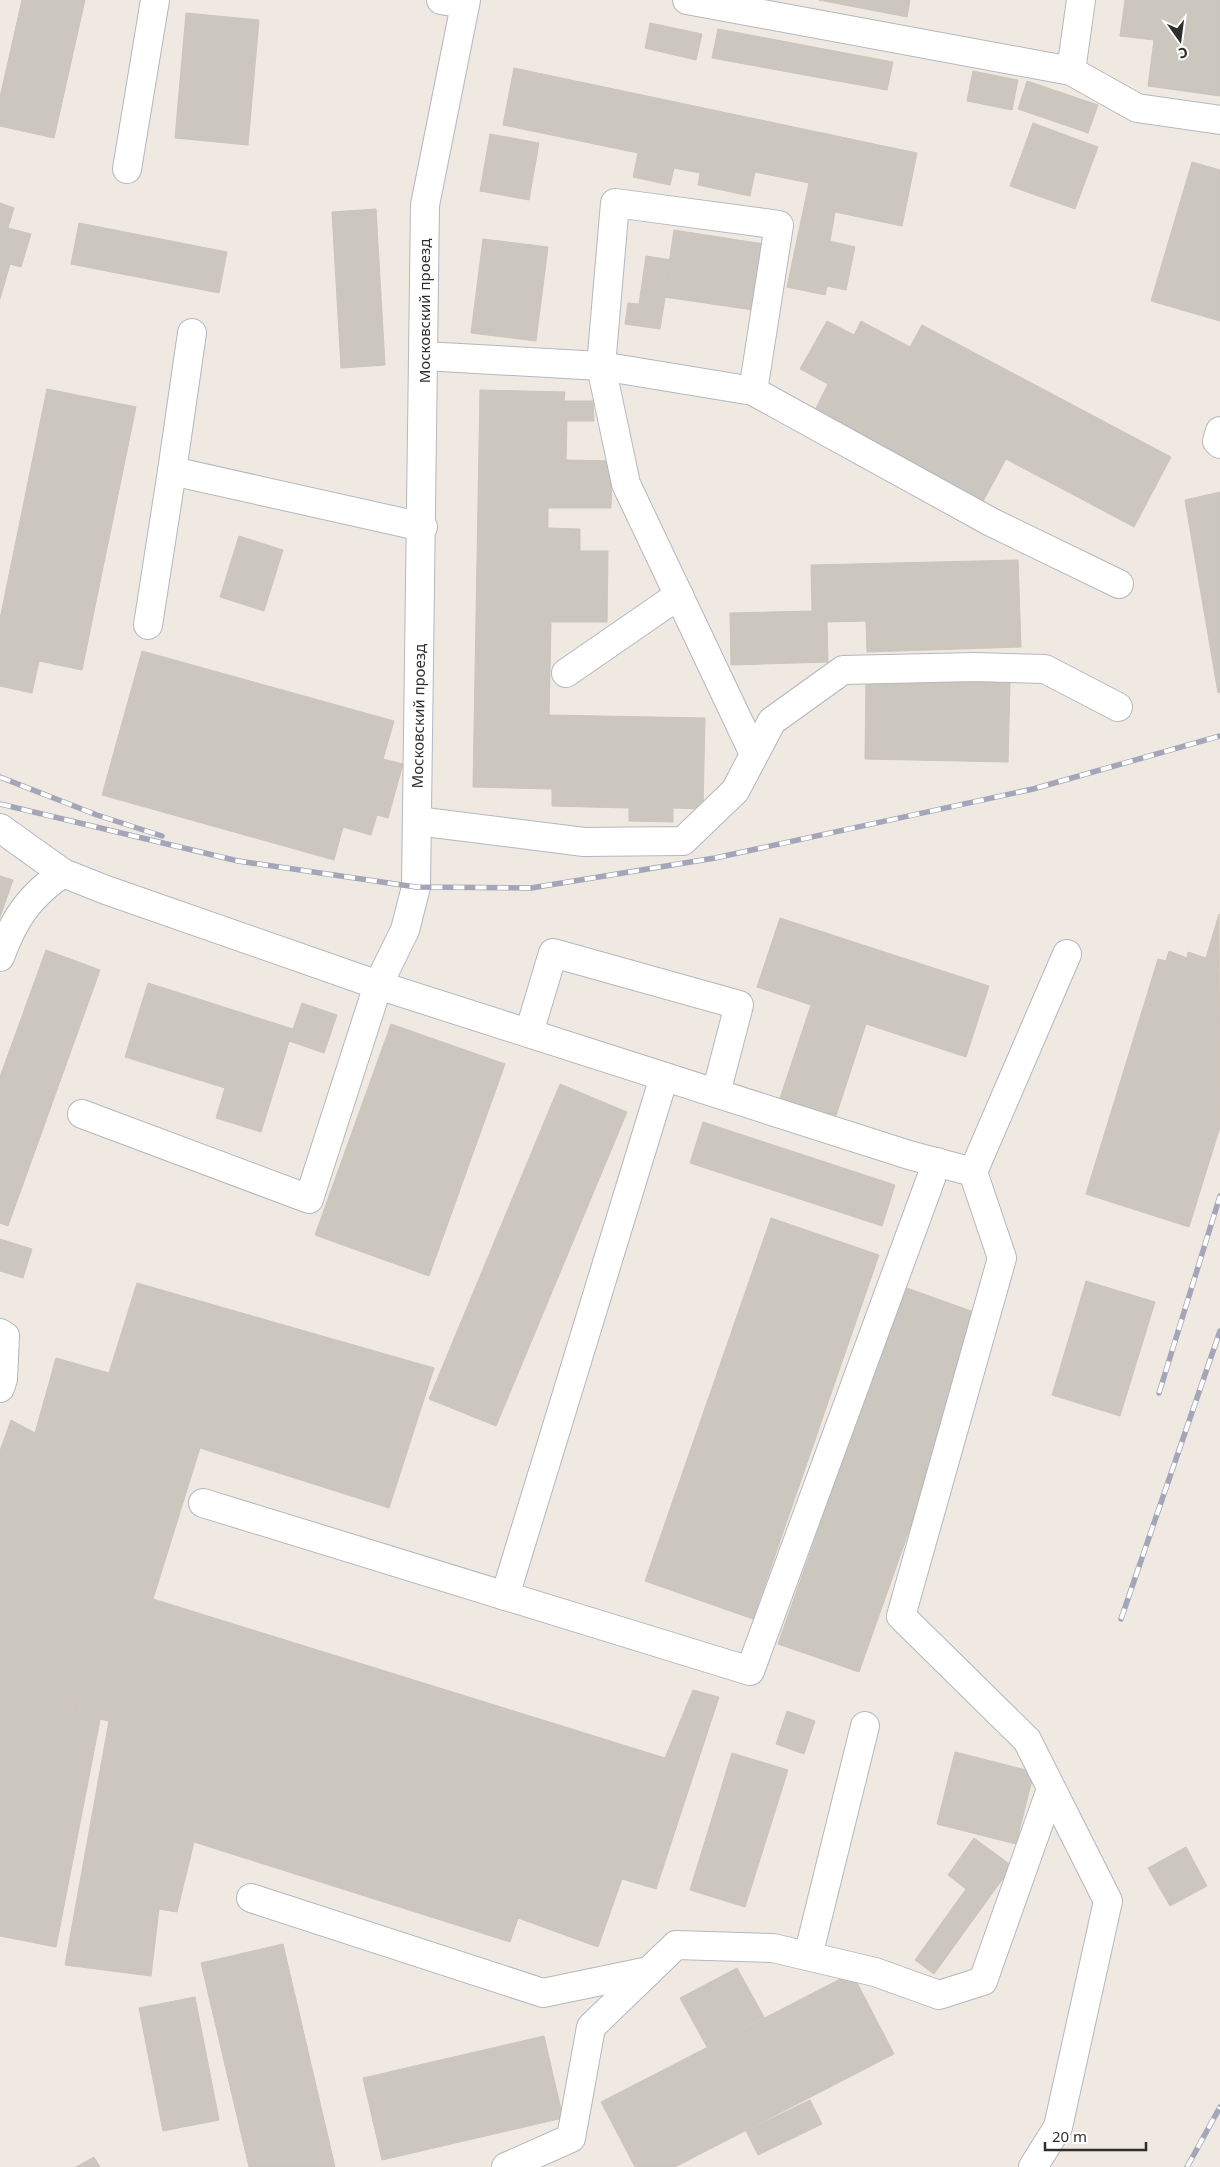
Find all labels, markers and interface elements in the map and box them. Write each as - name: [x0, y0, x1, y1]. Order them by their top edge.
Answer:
- north arrow: [1155, 15, 1205, 65]
- text: С: [1177, 43, 1190, 63]
- street label: Московский проезд: [414, 239, 434, 383]
- street label: Московский проезд: [407, 643, 429, 788]
- scale bar: [1045, 2120, 1146, 2152]
- text: 20 m: [1052, 2126, 1087, 2146]

